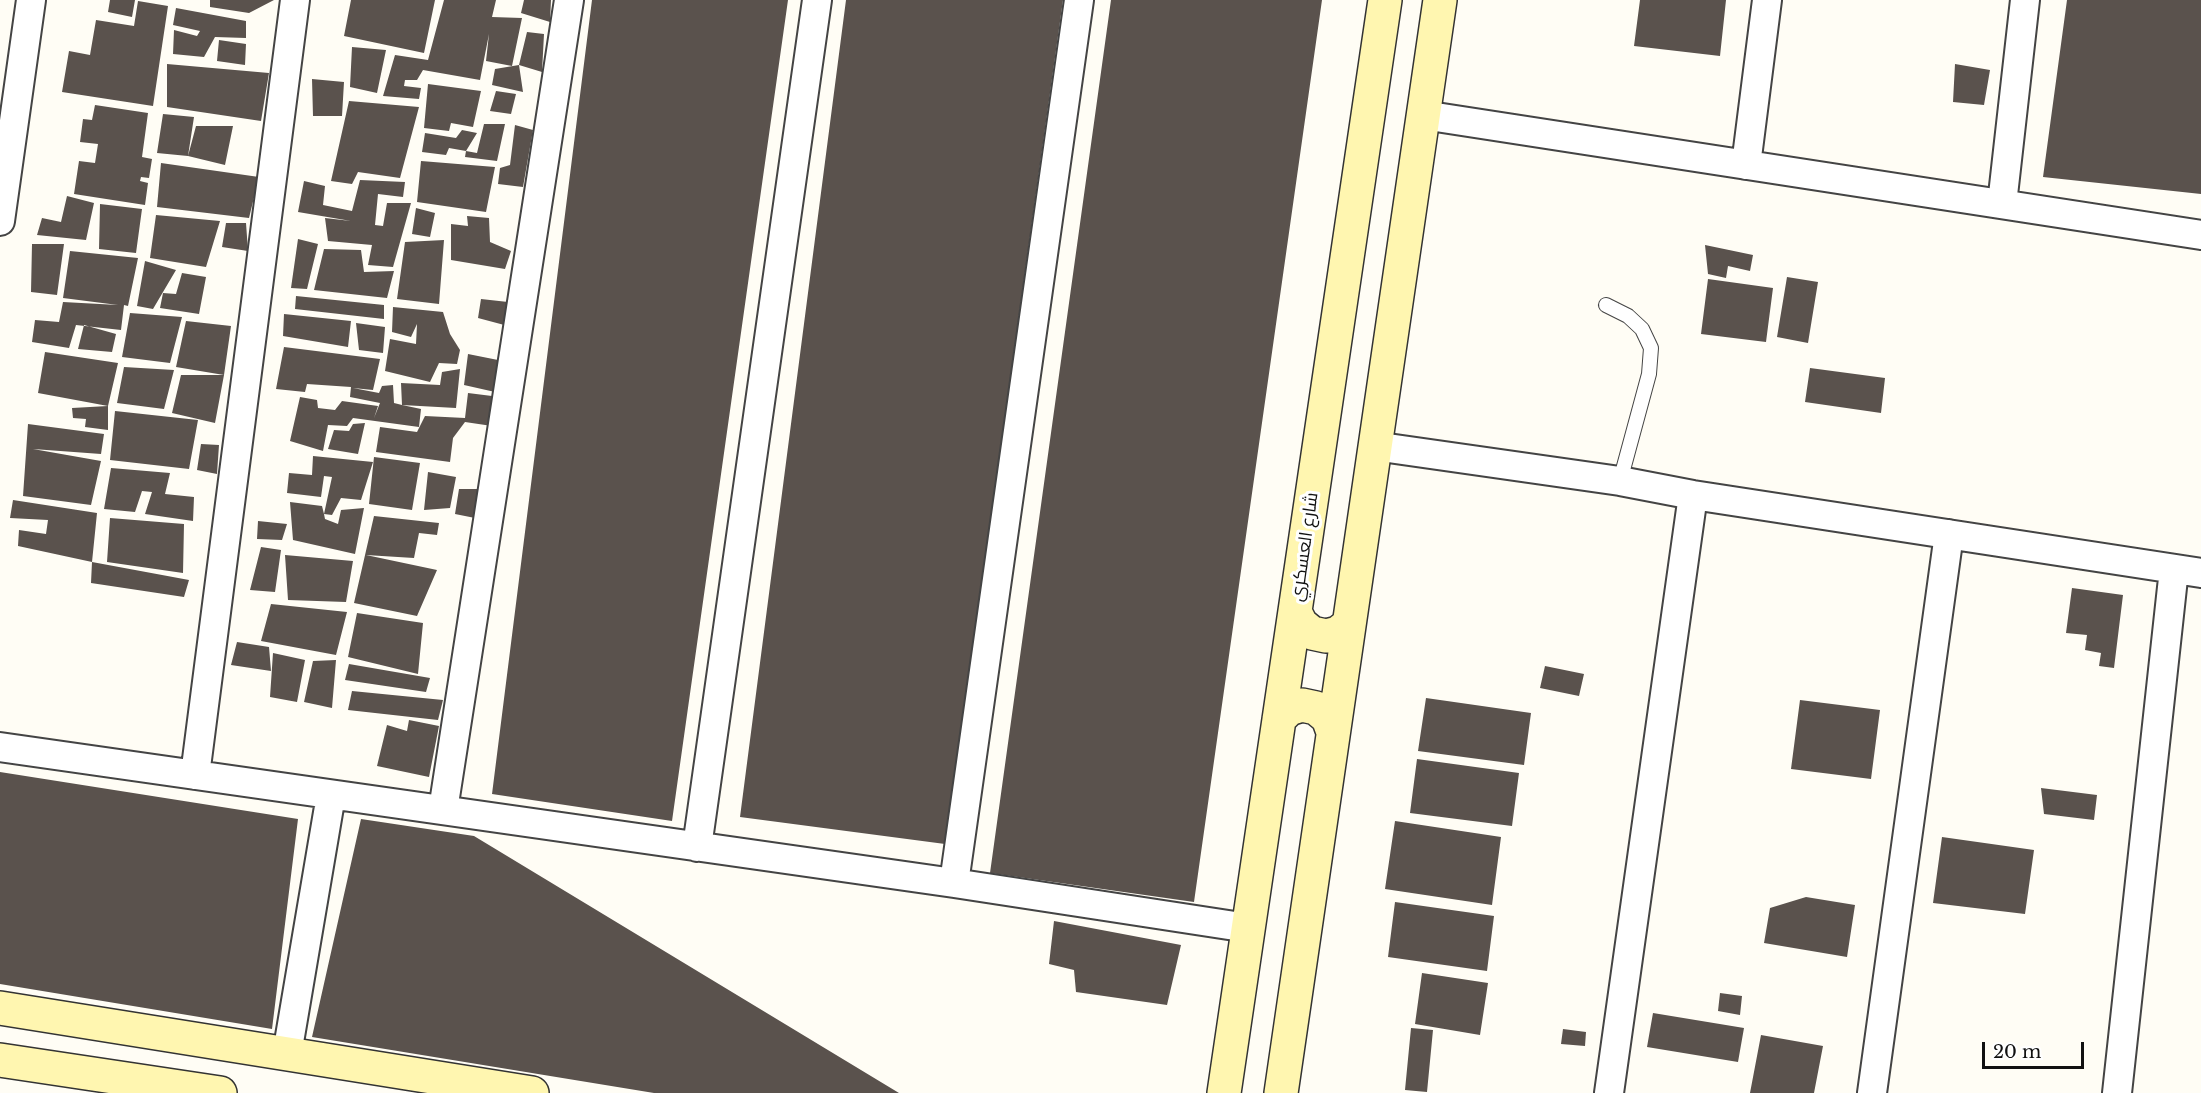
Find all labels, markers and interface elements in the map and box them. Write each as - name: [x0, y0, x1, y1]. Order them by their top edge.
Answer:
- street label: شارع العسكري: [1287, 491, 1323, 603]
- scale bar: [1985, 1030, 2087, 1068]
- text: 20 m: [1993, 1041, 2041, 1063]

